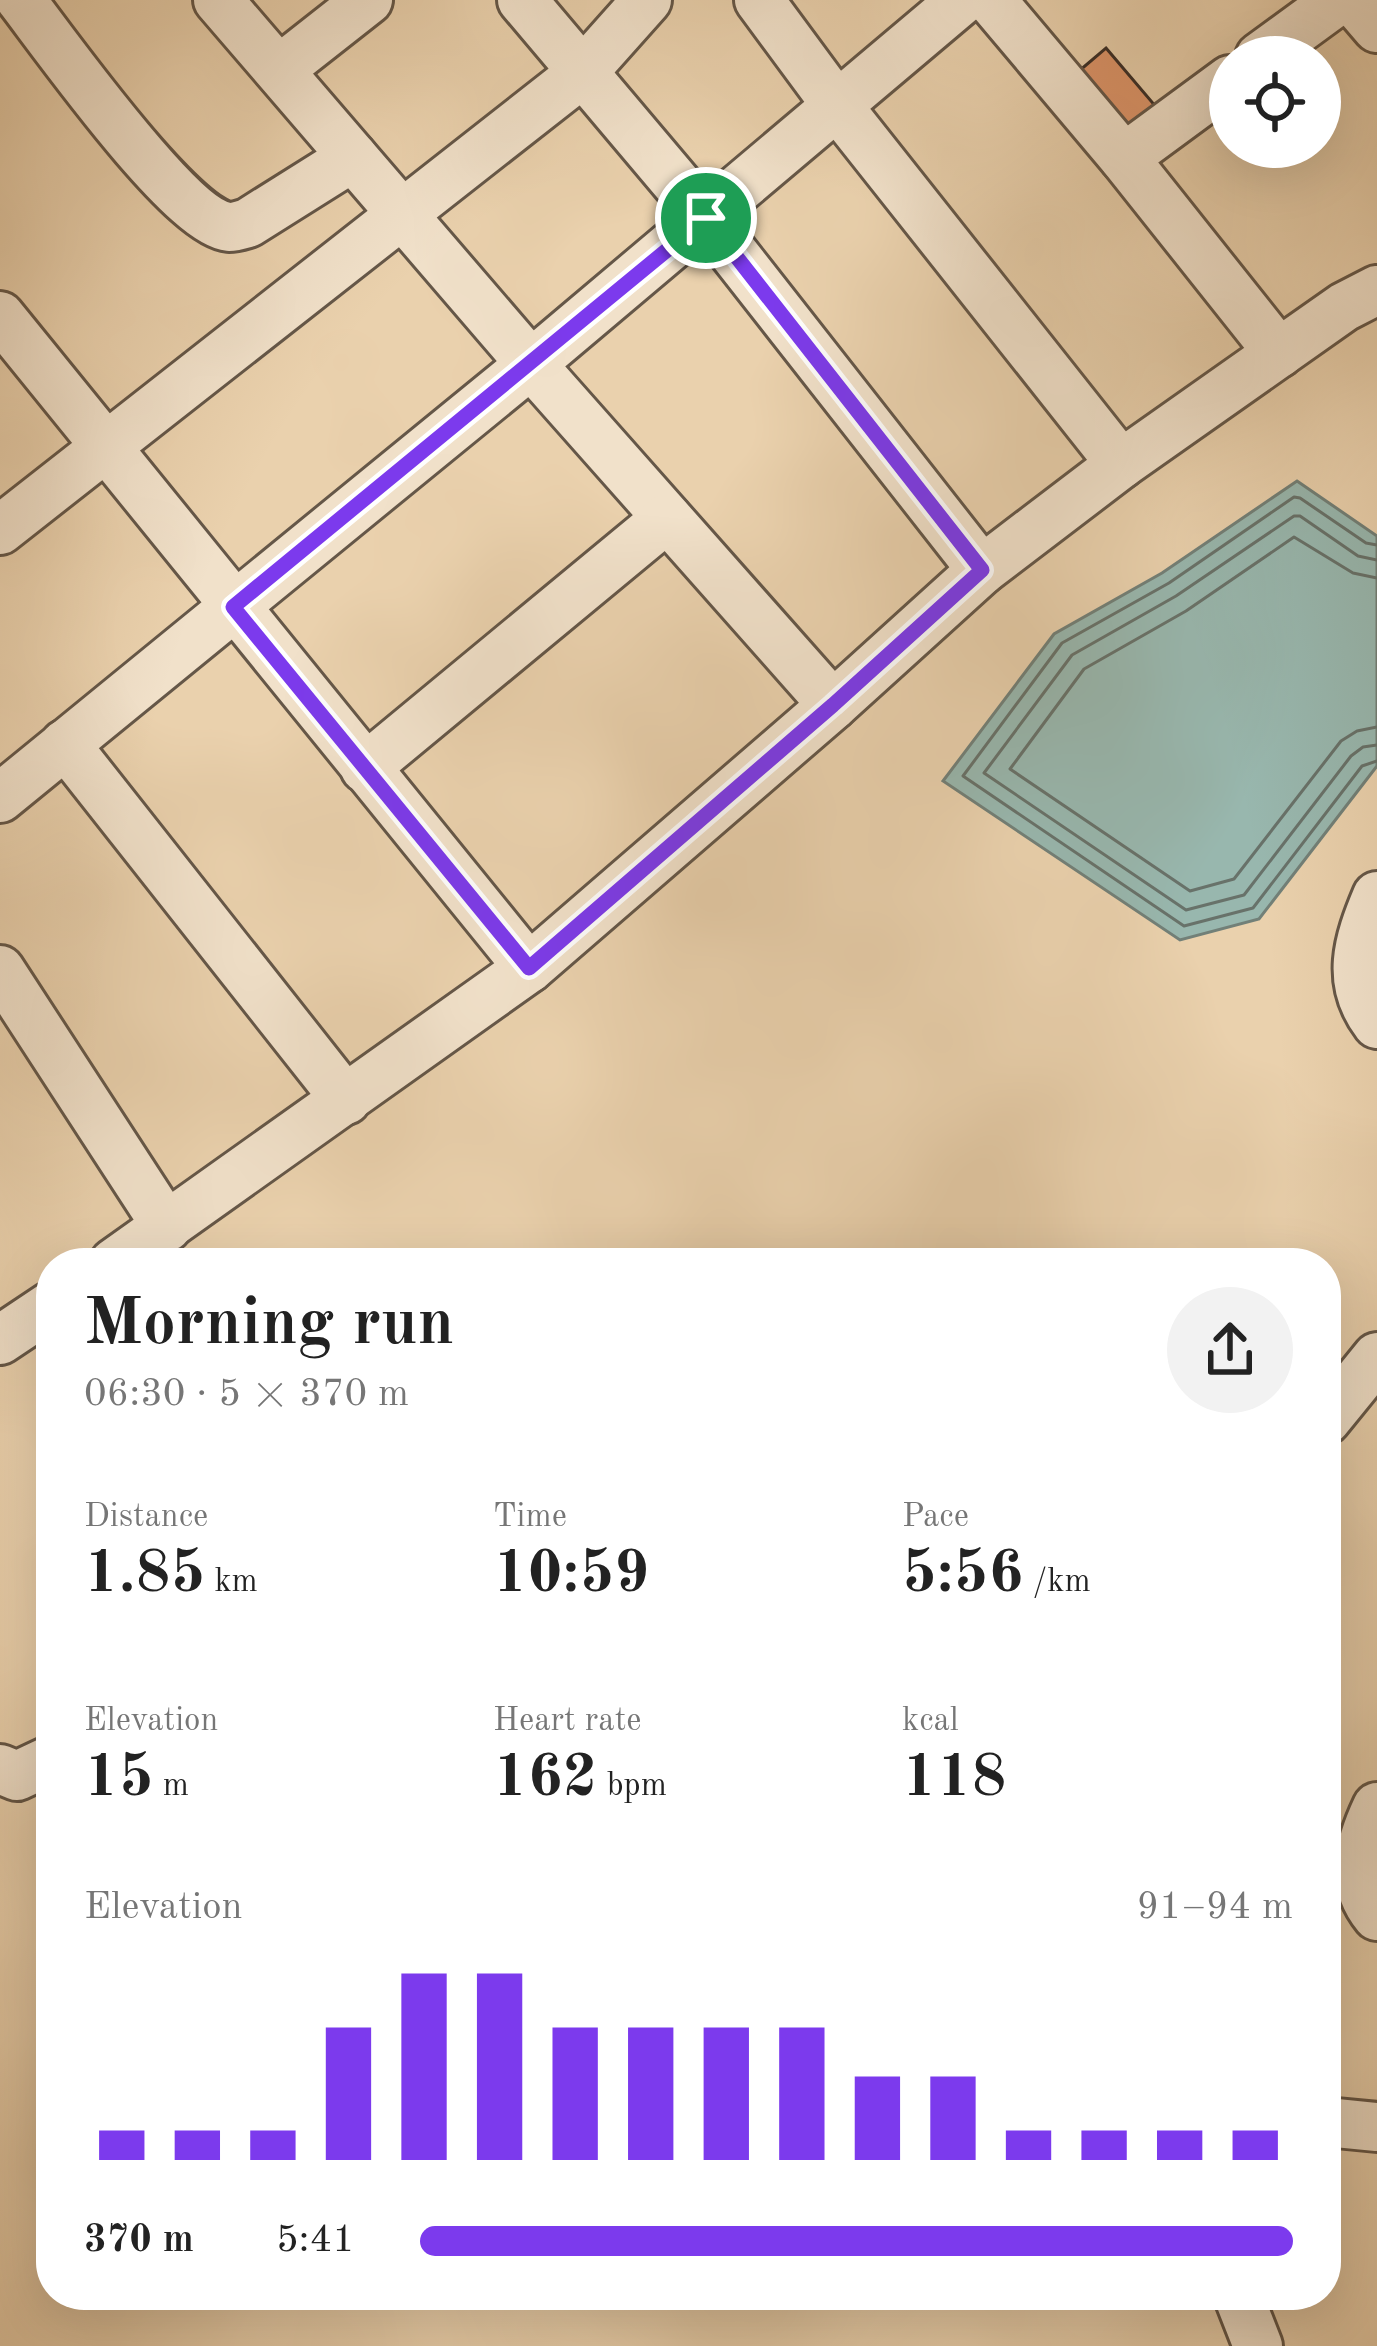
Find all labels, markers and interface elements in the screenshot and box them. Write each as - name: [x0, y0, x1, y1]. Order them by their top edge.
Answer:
- map controls: [1209, 36, 1341, 168]
- button: locate: [1209, 36, 1341, 168]
- pin: [655, 167, 757, 269]
- icon: arrive: [673, 185, 739, 251]
- button: share: [1167, 1287, 1293, 1413]
- text: Morning run: [84, 1293, 454, 1359]
- text: 06:30 · 5 × 370 m: [84, 1375, 409, 1414]
- text: Distance: [84, 1501, 208, 1534]
- text: Time: [493, 1501, 567, 1534]
- text: Pace: [902, 1501, 969, 1534]
- text: 1.85: [84, 1545, 205, 1605]
- text: 10:59: [493, 1545, 649, 1605]
- text: 5:56: [902, 1545, 1023, 1605]
- text: km: [205, 1566, 258, 1599]
- text: /km: [1023, 1566, 1091, 1599]
- text: Elevation: [84, 1705, 218, 1738]
- text: Heart rate: [493, 1705, 641, 1738]
- text: kcal: [902, 1705, 959, 1738]
- text: 15: [84, 1749, 154, 1809]
- text: 162: [493, 1749, 597, 1809]
- text: 118: [902, 1749, 1006, 1809]
- text: m: [154, 1770, 189, 1803]
- text: bpm: [597, 1770, 667, 1803]
- text: Elevation: [84, 1888, 243, 1927]
- text: 91–94 m: [1136, 1888, 1293, 1927]
- text: 370 m: [84, 2221, 194, 2260]
- text: 5:41: [276, 2221, 355, 2260]

